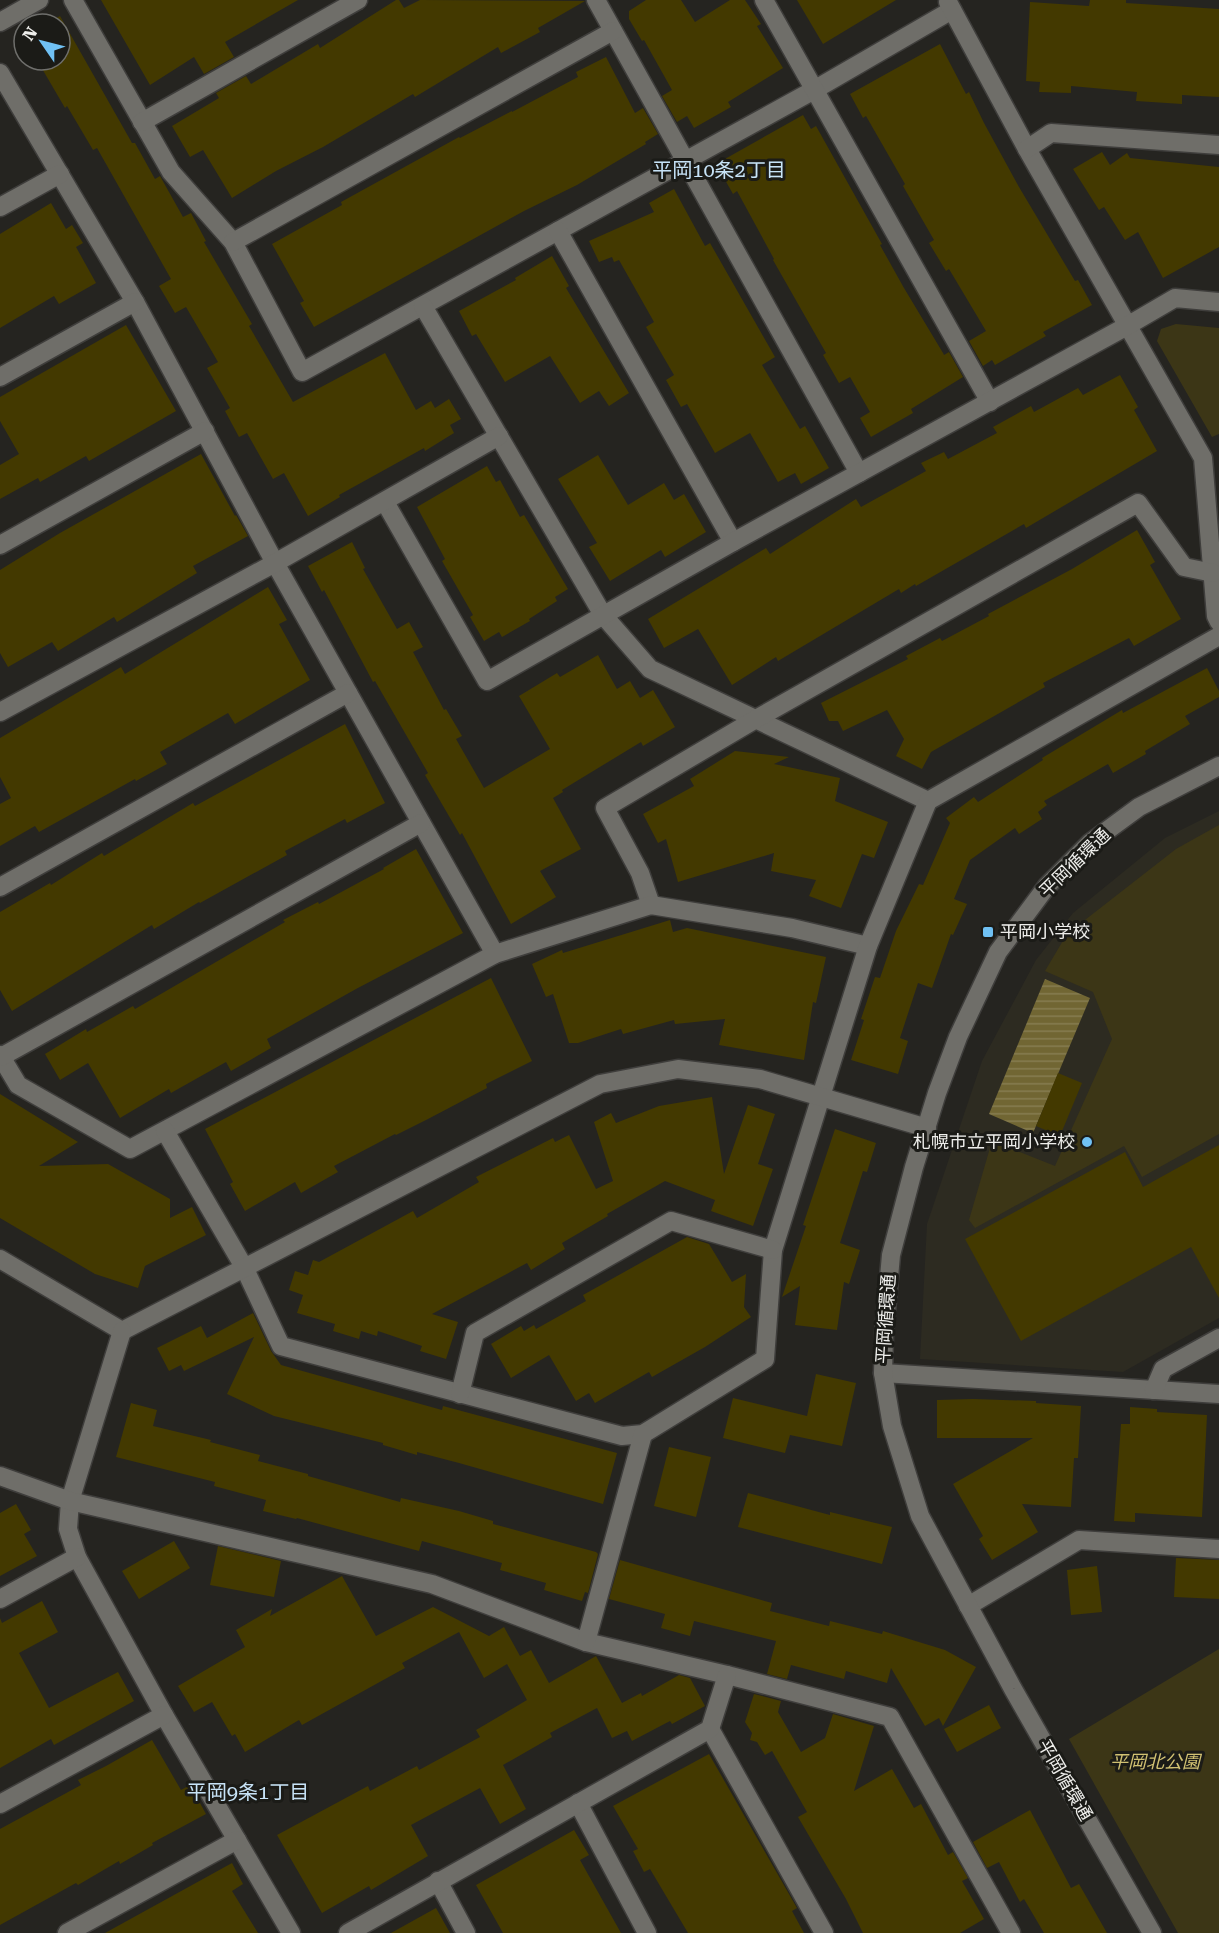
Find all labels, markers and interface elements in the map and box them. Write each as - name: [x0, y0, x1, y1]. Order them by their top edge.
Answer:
- north arrow: [12, 12, 72, 72]
- text: N: [19, 23, 41, 44]
- district label: 平岡10条2丁目: [652, 158, 786, 182]
- street label: 平岡循環通: [1035, 824, 1114, 901]
- place label: 平岡小学校: [1000, 921, 1090, 942]
- marker: 平岡小学校: [981, 925, 995, 939]
- place label: 札幌市立平岡小学校: [913, 1131, 1075, 1152]
- marker: 札幌市立平岡小学校: [1080, 1135, 1094, 1149]
- street label: 平岡循環通: [872, 1273, 899, 1365]
- street label: 平岡循環通: [1034, 1736, 1097, 1824]
- park label: 平岡北公園: [1110, 1751, 1203, 1772]
- district label: 平岡9条1丁目: [187, 1780, 309, 1804]

